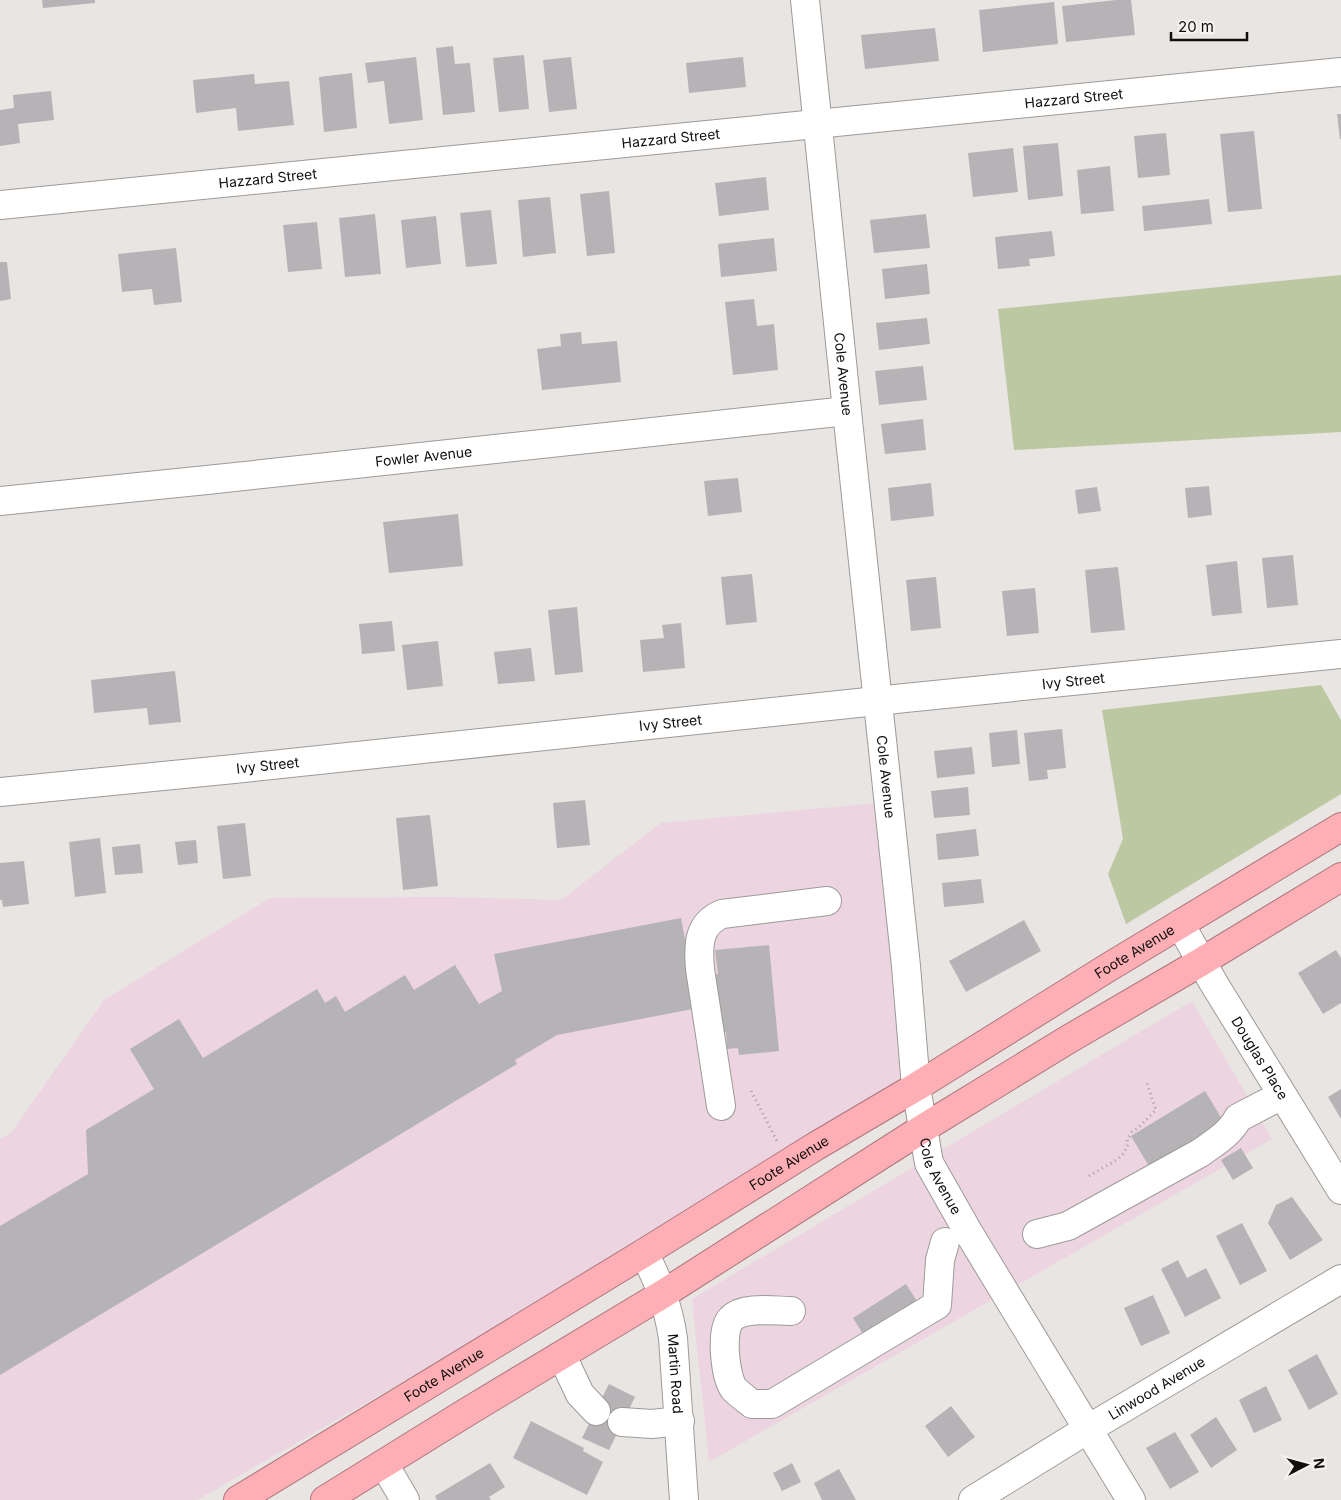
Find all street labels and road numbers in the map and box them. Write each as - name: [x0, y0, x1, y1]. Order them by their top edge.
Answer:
- street label: Hazzard Street: [1024, 85, 1124, 111]
- street label: Hazzard Street: [621, 125, 721, 151]
- street label: Hazzard Street: [218, 165, 318, 191]
- street label: Cole Avenue: [831, 332, 856, 416]
- street label: Fowler Avenue: [374, 442, 473, 470]
- street label: Ivy Street: [1041, 669, 1106, 692]
- street label: Ivy Street: [638, 711, 703, 734]
- street label: Cole Avenue: [874, 734, 899, 819]
- street label: Ivy Street: [235, 753, 300, 777]
- street label: Foote Avenue: [1091, 921, 1177, 982]
- street label: Douglas Place: [1228, 1013, 1292, 1102]
- street label: Foote Avenue: [746, 1131, 832, 1193]
- street label: Cole Avenue: [917, 1136, 965, 1217]
- street label: Martin Road: [665, 1333, 687, 1414]
- street label: Foote Avenue: [401, 1344, 487, 1405]
- street label: Linwood Avenue: [1105, 1353, 1208, 1423]

